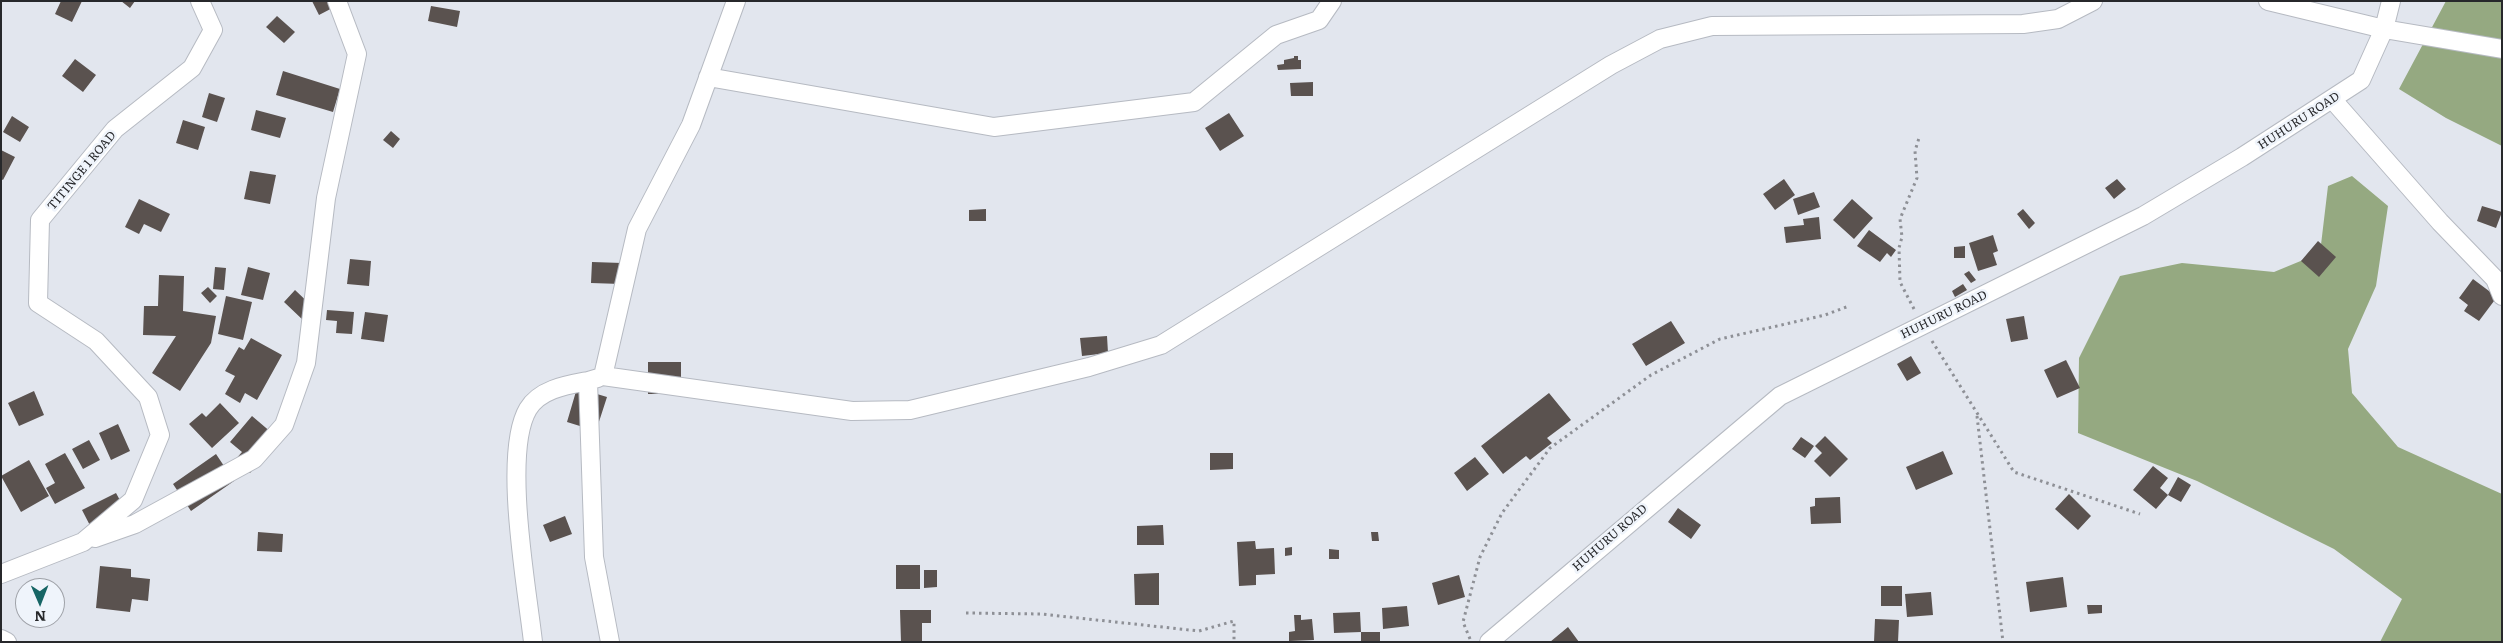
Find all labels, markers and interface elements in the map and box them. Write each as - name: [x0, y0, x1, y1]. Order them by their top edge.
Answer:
- street label: HUHURU ROAD: [2255, 89, 2343, 153]
- street label: TITINGE 1 ROAD: [45, 129, 119, 213]
- street label: HUHURU ROAD: [1898, 288, 1990, 342]
- street label: HUHURU ROAD: [1570, 502, 1650, 574]
- north arrow: [15, 578, 65, 628]
- text: N: [34, 607, 46, 627]

